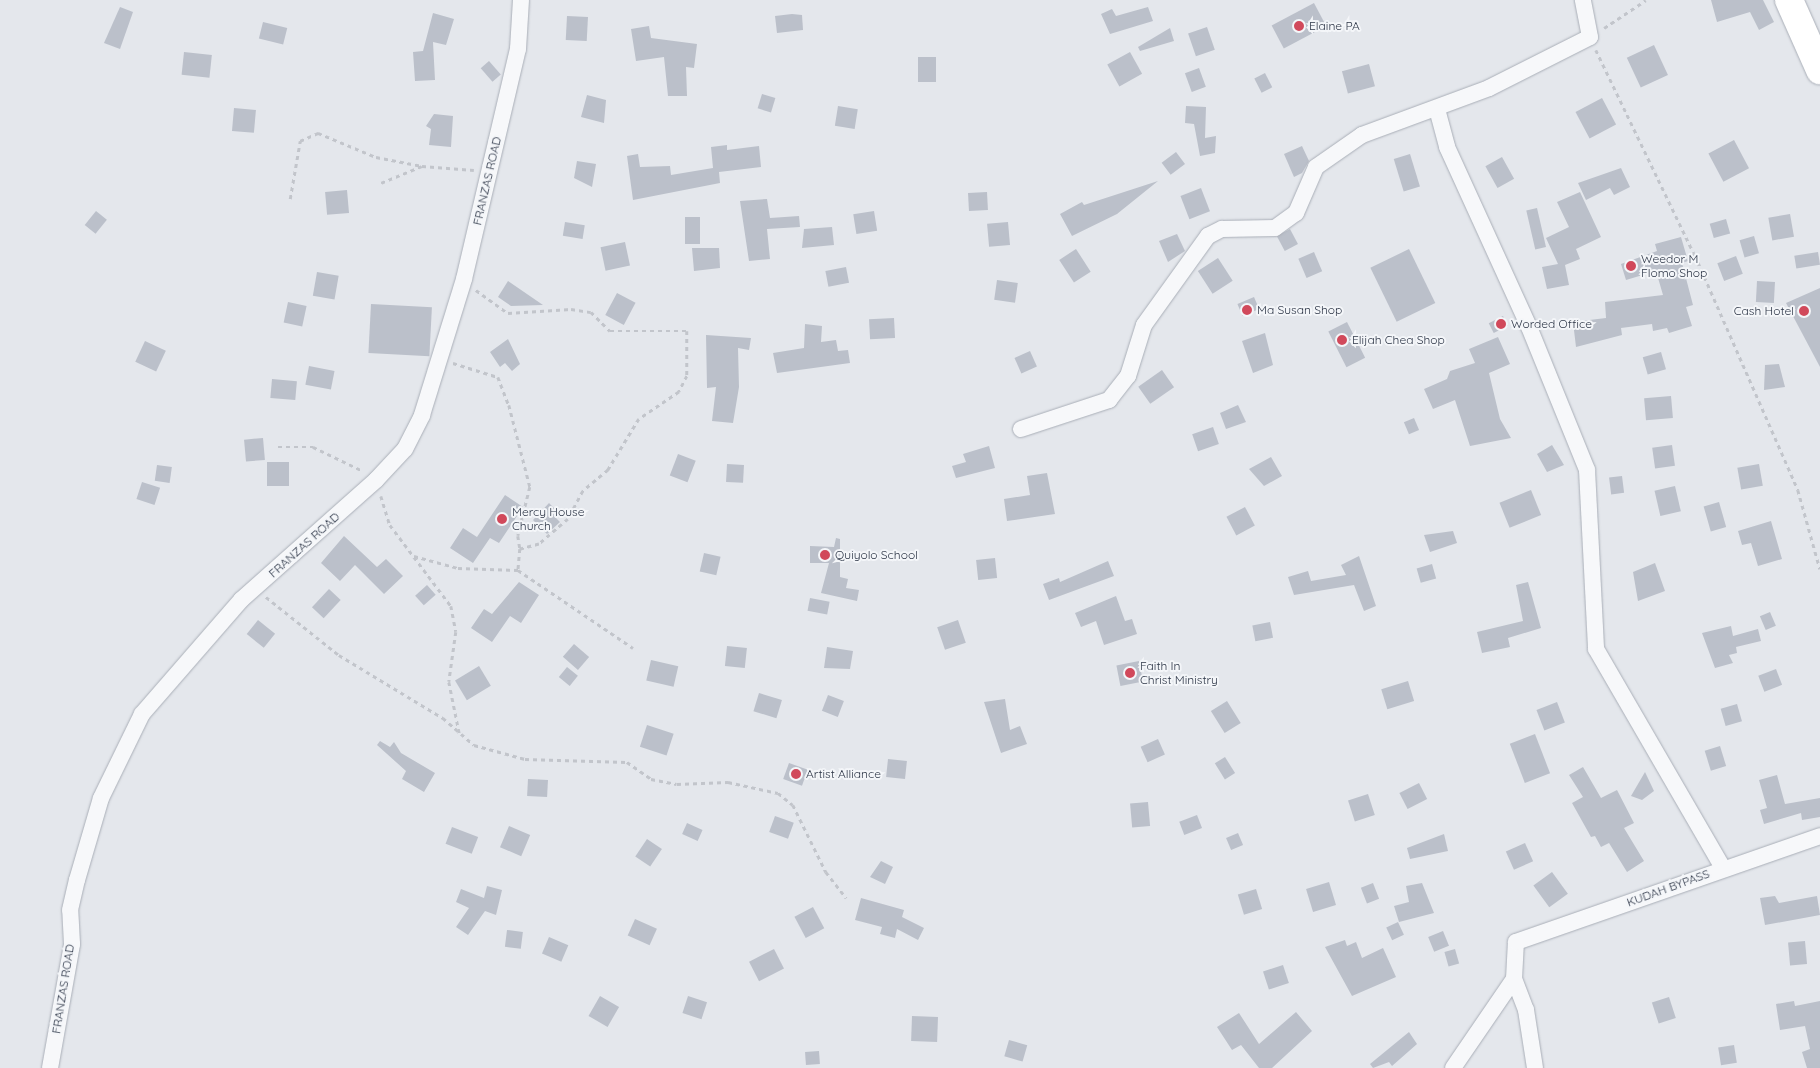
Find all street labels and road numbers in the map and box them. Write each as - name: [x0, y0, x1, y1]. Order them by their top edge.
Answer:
- street label: FRANZAS ROAD: [470, 135, 504, 227]
- street label: FRANZAS ROAD: [266, 509, 342, 581]
- street label: KUDAH BYPASS: [1625, 866, 1711, 910]
- street label: FRANZAS ROAD: [49, 943, 77, 1035]

